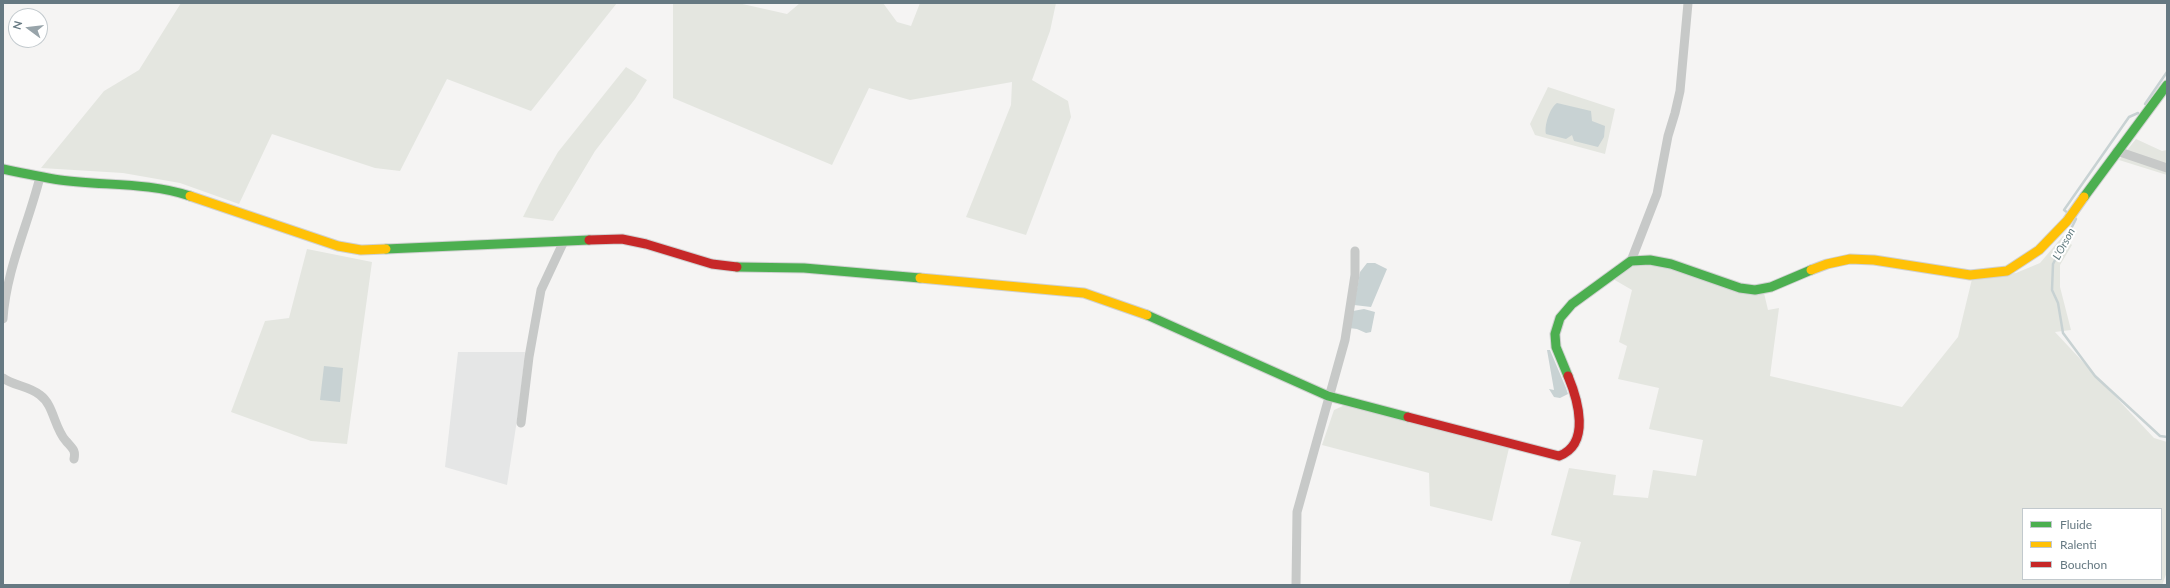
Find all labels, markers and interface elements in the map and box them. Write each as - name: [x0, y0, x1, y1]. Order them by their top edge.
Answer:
- north arrow: [8, 8, 48, 48]
- text: N: [10, 19, 24, 31]
- water label: L’Orson: [2050, 226, 2078, 262]
- legend: [2022, 508, 2162, 580]
- text: Fluide: [2060, 517, 2092, 532]
- text: Ralenti: [2060, 537, 2097, 552]
- text: Bouchon: [2060, 557, 2107, 572]

